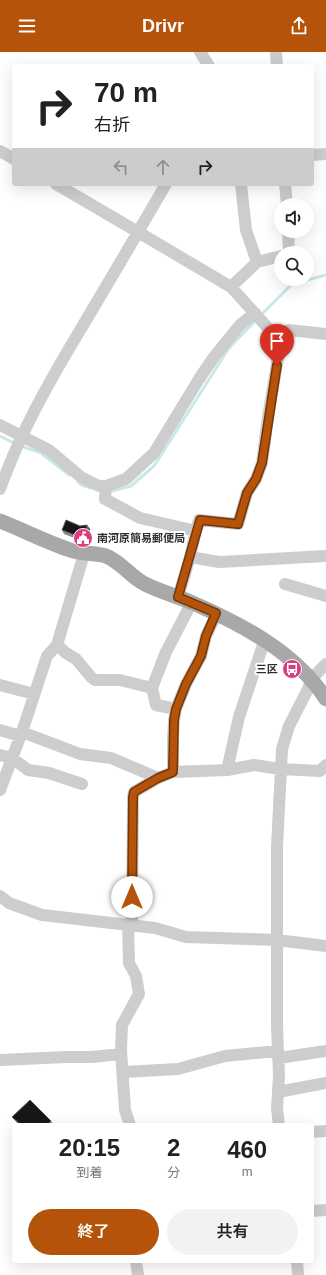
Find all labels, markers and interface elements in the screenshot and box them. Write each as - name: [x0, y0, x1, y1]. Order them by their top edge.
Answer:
- icon: menu: [16, 15, 38, 37]
- icon: share: [288, 15, 310, 37]
- text: Drivr: [142, 16, 184, 36]
- text: 70 m: [94, 77, 158, 108]
- icon: right: [28, 80, 80, 132]
- text: 右折: [94, 115, 130, 135]
- icon: left: [110, 156, 132, 178]
- icon: ahead: [152, 156, 174, 178]
- icon: right: [194, 156, 216, 178]
- map controls: [274, 198, 314, 286]
- button: sound: [274, 198, 314, 238]
- button: search: [274, 246, 314, 286]
- pin: [260, 324, 294, 365]
- icon: arrive: [266, 330, 288, 352]
- public building icon: 南河原簡易郵便局: [72, 527, 94, 549]
- place label: 南河原簡易郵便局: [97, 532, 185, 544]
- bus stop icon: 三区: [281, 658, 303, 680]
- place label: 三区: [256, 663, 278, 675]
- position arrow: [111, 876, 153, 918]
- text: 20:15: [59, 1134, 120, 1161]
- text: 2: [167, 1134, 180, 1161]
- text: 460: [227, 1136, 267, 1163]
- text: m: [242, 1164, 253, 1179]
- text: 到着: [76, 1165, 103, 1180]
- text: 分: [167, 1165, 180, 1180]
- button: 終了: [28, 1209, 159, 1255]
- button: 共有: [167, 1209, 298, 1255]

